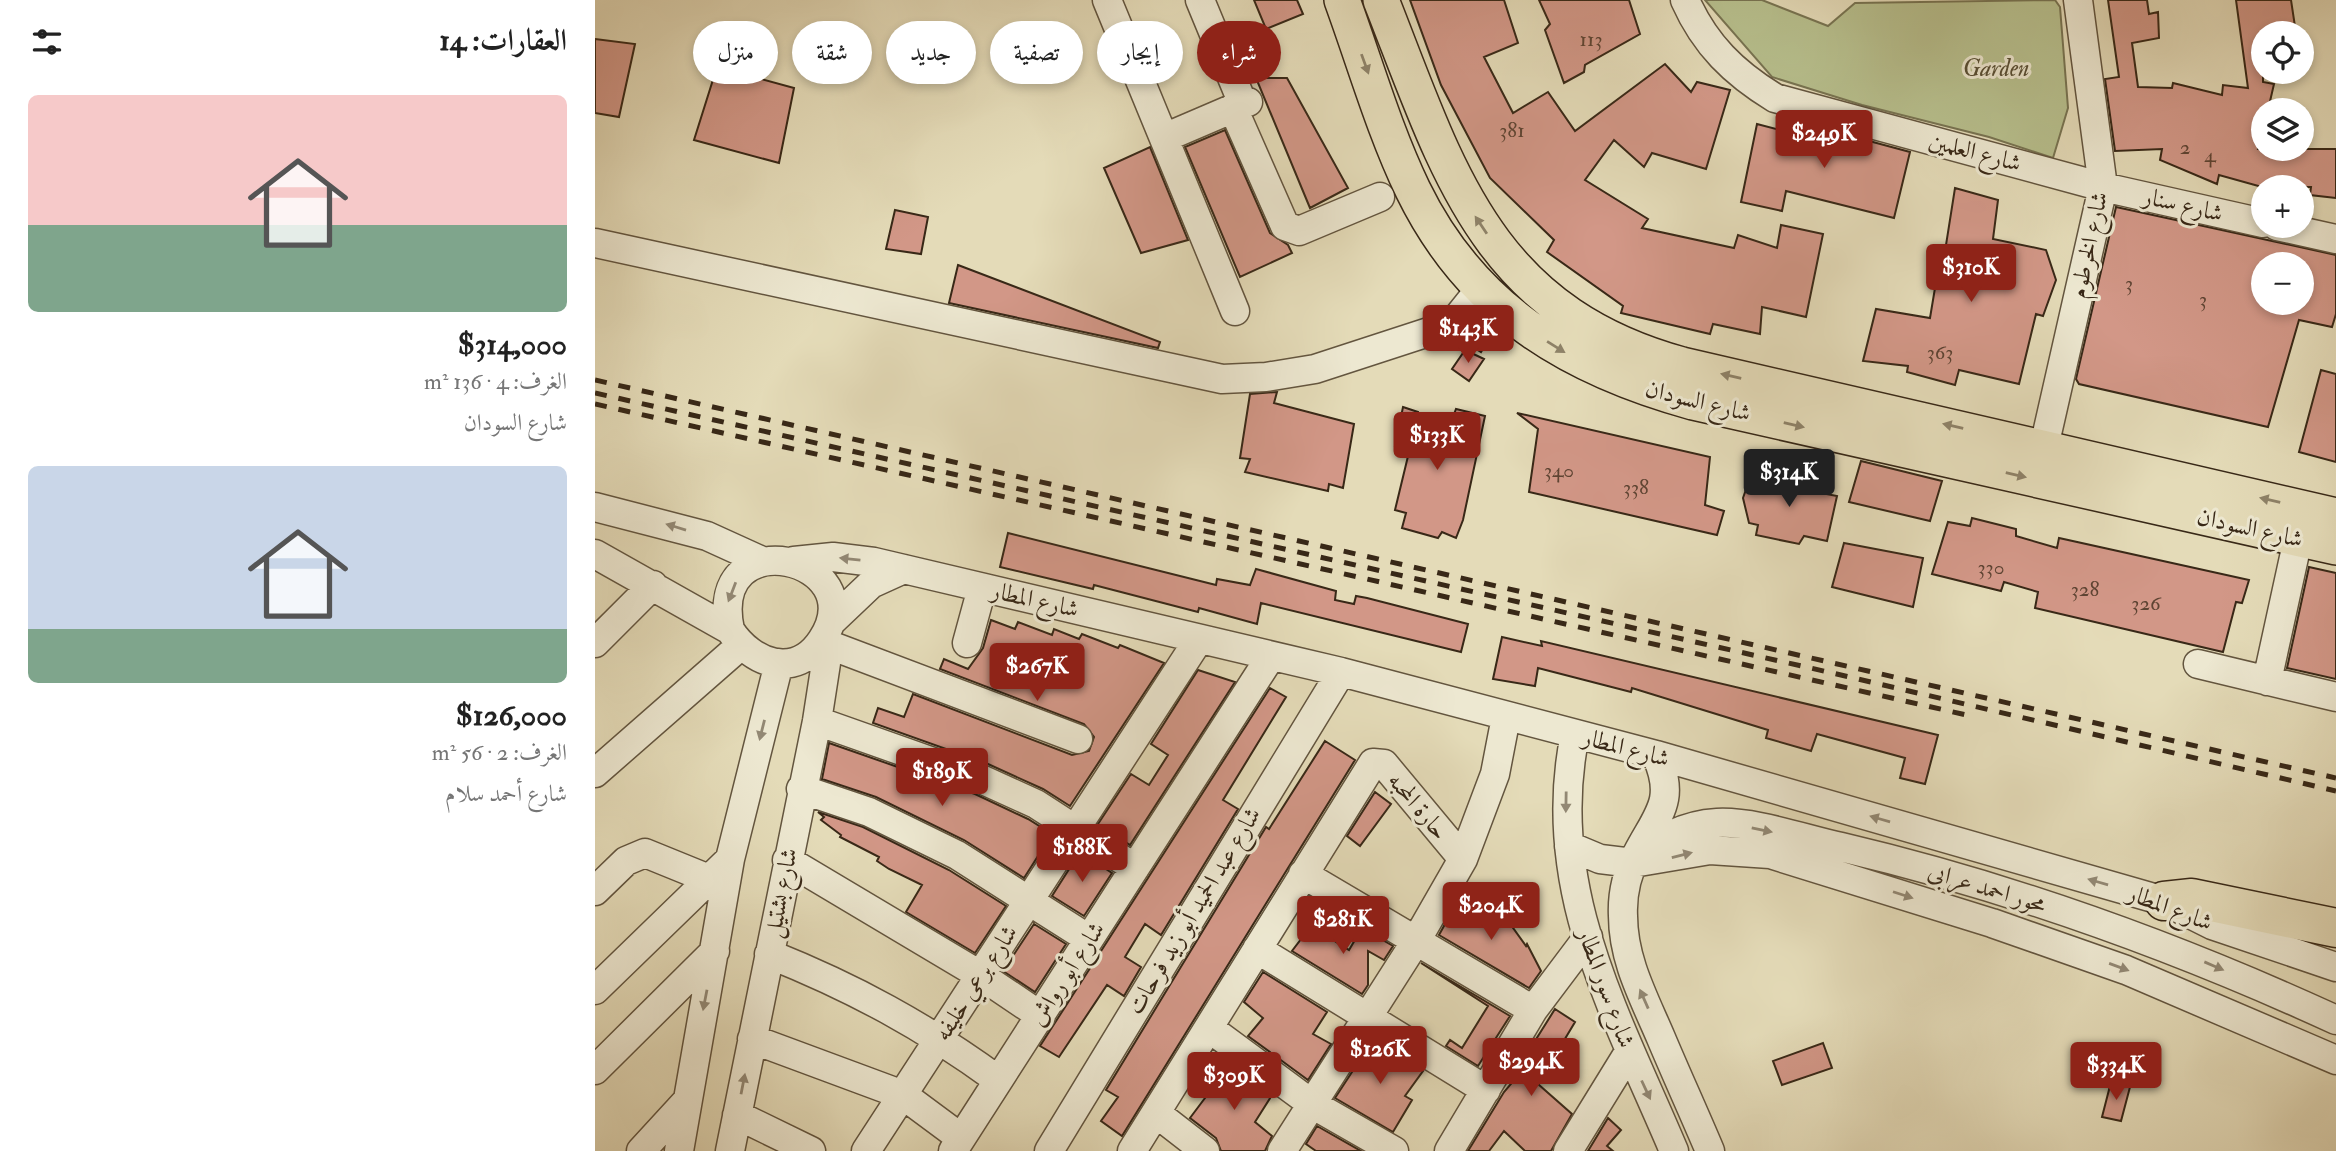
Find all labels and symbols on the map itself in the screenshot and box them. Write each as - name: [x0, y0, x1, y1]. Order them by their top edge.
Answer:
- house number: 113: [1579, 26, 1603, 53]
- park label: Garden: [1963, 53, 2029, 84]
- one-way arrow: [1360, 54, 1371, 75]
- pin: $249K: [1775, 110, 1873, 170]
- house number: 381: [1499, 117, 1525, 144]
- street label: شارع العلمين: [1924, 125, 2025, 183]
- house number: 2: [2180, 134, 2190, 161]
- house number: 4: [2204, 142, 2217, 169]
- street label: شارع سنار: [2137, 180, 2226, 233]
- street label: شارع الخرطوم: [2063, 189, 2120, 302]
- one-way arrow: [1474, 216, 1487, 235]
- pin: $310K: [1922, 244, 2020, 304]
- house number: 3: [2125, 270, 2133, 297]
- house number: 3: [2199, 286, 2207, 313]
- pin: $143K: [1419, 306, 1517, 365]
- house number: 363: [1927, 339, 1953, 366]
- one-way arrow: [1546, 341, 1565, 354]
- one-way arrow: [1720, 370, 1742, 381]
- street label: شارع السودان: [1641, 373, 1754, 433]
- pin: $133K: [1388, 412, 1486, 472]
- one-way arrow: [1783, 419, 1805, 430]
- one-way arrow: [1942, 420, 1964, 431]
- pin: $314K: [1740, 449, 1838, 509]
- house number: 340: [1544, 457, 1574, 484]
- one-way arrow: [2005, 470, 2027, 481]
- house number: 338: [1623, 474, 1649, 501]
- one-way arrow: [2259, 494, 2281, 505]
- street label: شارع السودان: [2193, 501, 2306, 559]
- one-way arrow: [666, 521, 687, 531]
- one-way arrow: [838, 553, 860, 564]
- house number: 330: [1978, 554, 2004, 581]
- street label: شارع المطار: [985, 574, 1082, 629]
- house number: 328: [2071, 576, 2099, 603]
- one-way arrow: [726, 582, 737, 603]
- house number: 326: [2131, 590, 2162, 617]
- pin: $267K: [988, 644, 1086, 703]
- one-way arrow: [756, 719, 767, 741]
- street label: شارع المطار: [1576, 721, 1673, 778]
- pin: $189K: [893, 748, 991, 808]
- street label: حارة المحبه: [1381, 766, 1455, 846]
- one-way arrow: [1560, 792, 1572, 814]
- street label: شارع عبد الحميد أبو زيد فرحات: [1118, 801, 1272, 1022]
- one-way arrow: [1869, 814, 1890, 824]
- pin: $188K: [1033, 824, 1131, 884]
- one-way arrow: [1751, 825, 1773, 836]
- street label: شارع بشتيل: [757, 845, 809, 941]
- one-way arrow: [1672, 849, 1694, 860]
- street label: محور احمد عرابى: [1924, 855, 2050, 922]
- one-way arrow: [2088, 877, 2109, 887]
- street label: شارع المطار: [2120, 877, 2217, 942]
- pin: $204K: [1442, 883, 1540, 942]
- one-way arrow: [1892, 890, 1913, 901]
- pin: $281K: [1294, 897, 1392, 956]
- street label: شارع أبو رواش: [1020, 915, 1116, 1034]
- street label: شارع برعي خليفه: [927, 919, 1028, 1049]
- street label: شارع سور المطار: [1566, 922, 1642, 1054]
- one-way arrow: [2204, 960, 2225, 971]
- one-way arrow: [2108, 962, 2129, 973]
- one-way arrow: [1638, 988, 1649, 1009]
- one-way arrow: [700, 989, 711, 1011]
- pin: $126K: [1331, 1026, 1429, 1086]
- pin: $294K: [1482, 1038, 1580, 1098]
- pin: $334K: [2067, 1042, 2165, 1102]
- pin: $309K: [1185, 1052, 1283, 1112]
- one-way arrow: [738, 1073, 749, 1095]
- one-way arrow: [1641, 1079, 1652, 1100]

